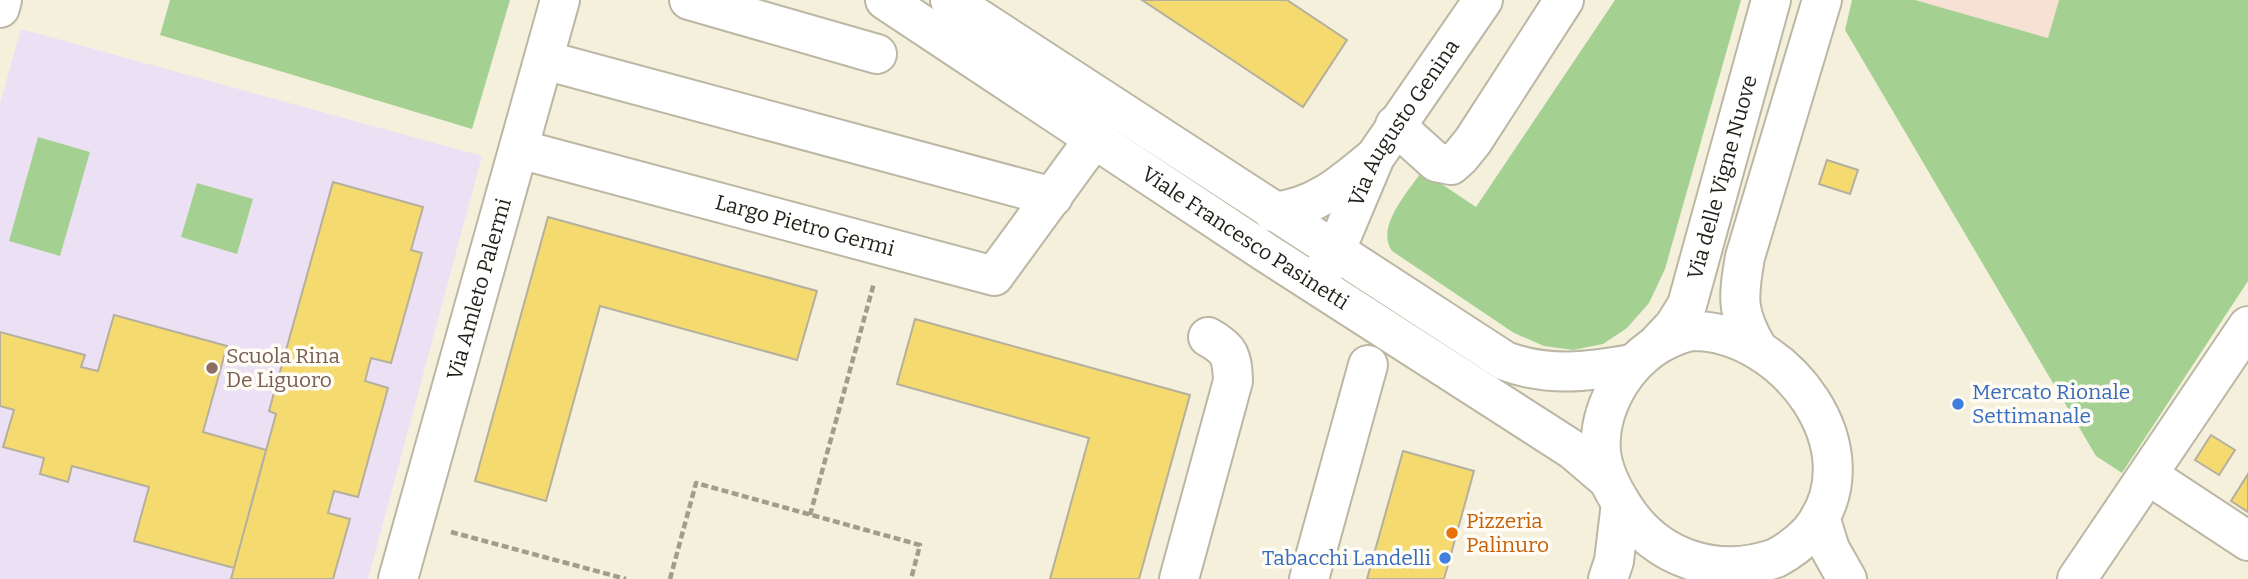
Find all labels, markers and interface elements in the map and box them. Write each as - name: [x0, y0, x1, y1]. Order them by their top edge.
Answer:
- street label: Via Augusto Genina: [1343, 34, 1465, 210]
- street label: Via delle Vigne Nuove: [1682, 72, 1763, 282]
- street label: Viale Francesco Pasinetti: [1137, 161, 1354, 316]
- street label: Largo Pietro Germi: [712, 189, 897, 262]
- street label: Via Amleto Palermi: [441, 195, 517, 383]
- place label: Scuola Rina De Liguoro: [226, 343, 340, 393]
- marker: Scuola Rina De Liguoro: [204, 360, 220, 376]
- place label: Mercato Rionale Settimanale: [1972, 379, 2130, 429]
- marker: Mercato Rionale Settimanale: [1950, 396, 1966, 412]
- place label: Pizzeria Palinuro: [1466, 508, 1549, 558]
- marker: Pizzeria Palinuro: [1444, 525, 1460, 541]
- place label: Tabacchi Landelli: [1262, 545, 1431, 571]
- marker: Tabacchi Landelli: [1437, 550, 1453, 566]

